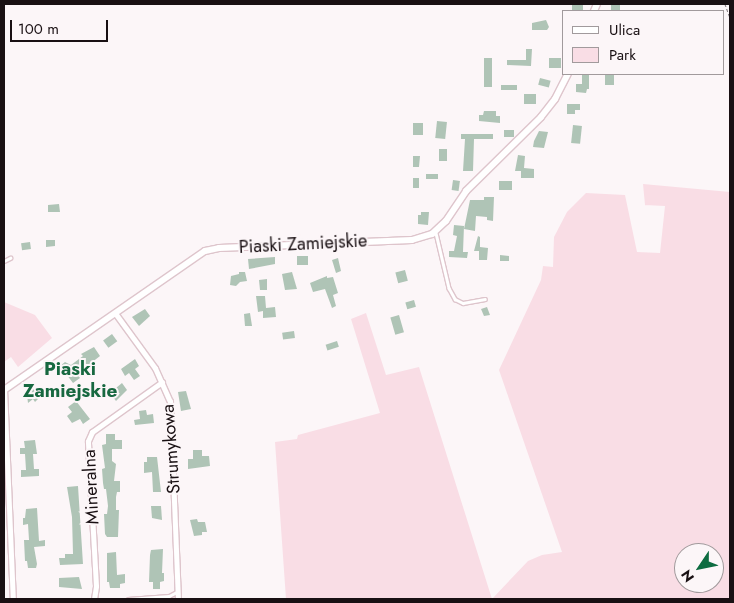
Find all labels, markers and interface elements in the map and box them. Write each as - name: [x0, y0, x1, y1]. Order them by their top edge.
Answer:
- scale bar: [12, 10, 110, 42]
- legend: [562, 10, 724, 75]
- text: 100 m: [18, 18, 59, 40]
- text: Ulica: [609, 19, 640, 41]
- text: Park: [609, 44, 636, 66]
- street label: Piaski Zamiejskie: [238, 230, 368, 258]
- district label: Piaski Zamiejskie: [23, 358, 117, 402]
- street label: Strumykowa: [157, 403, 185, 495]
- street label: Mineralna: [78, 449, 104, 525]
- north arrow: [674, 543, 724, 593]
- text: N: [676, 566, 699, 586]

